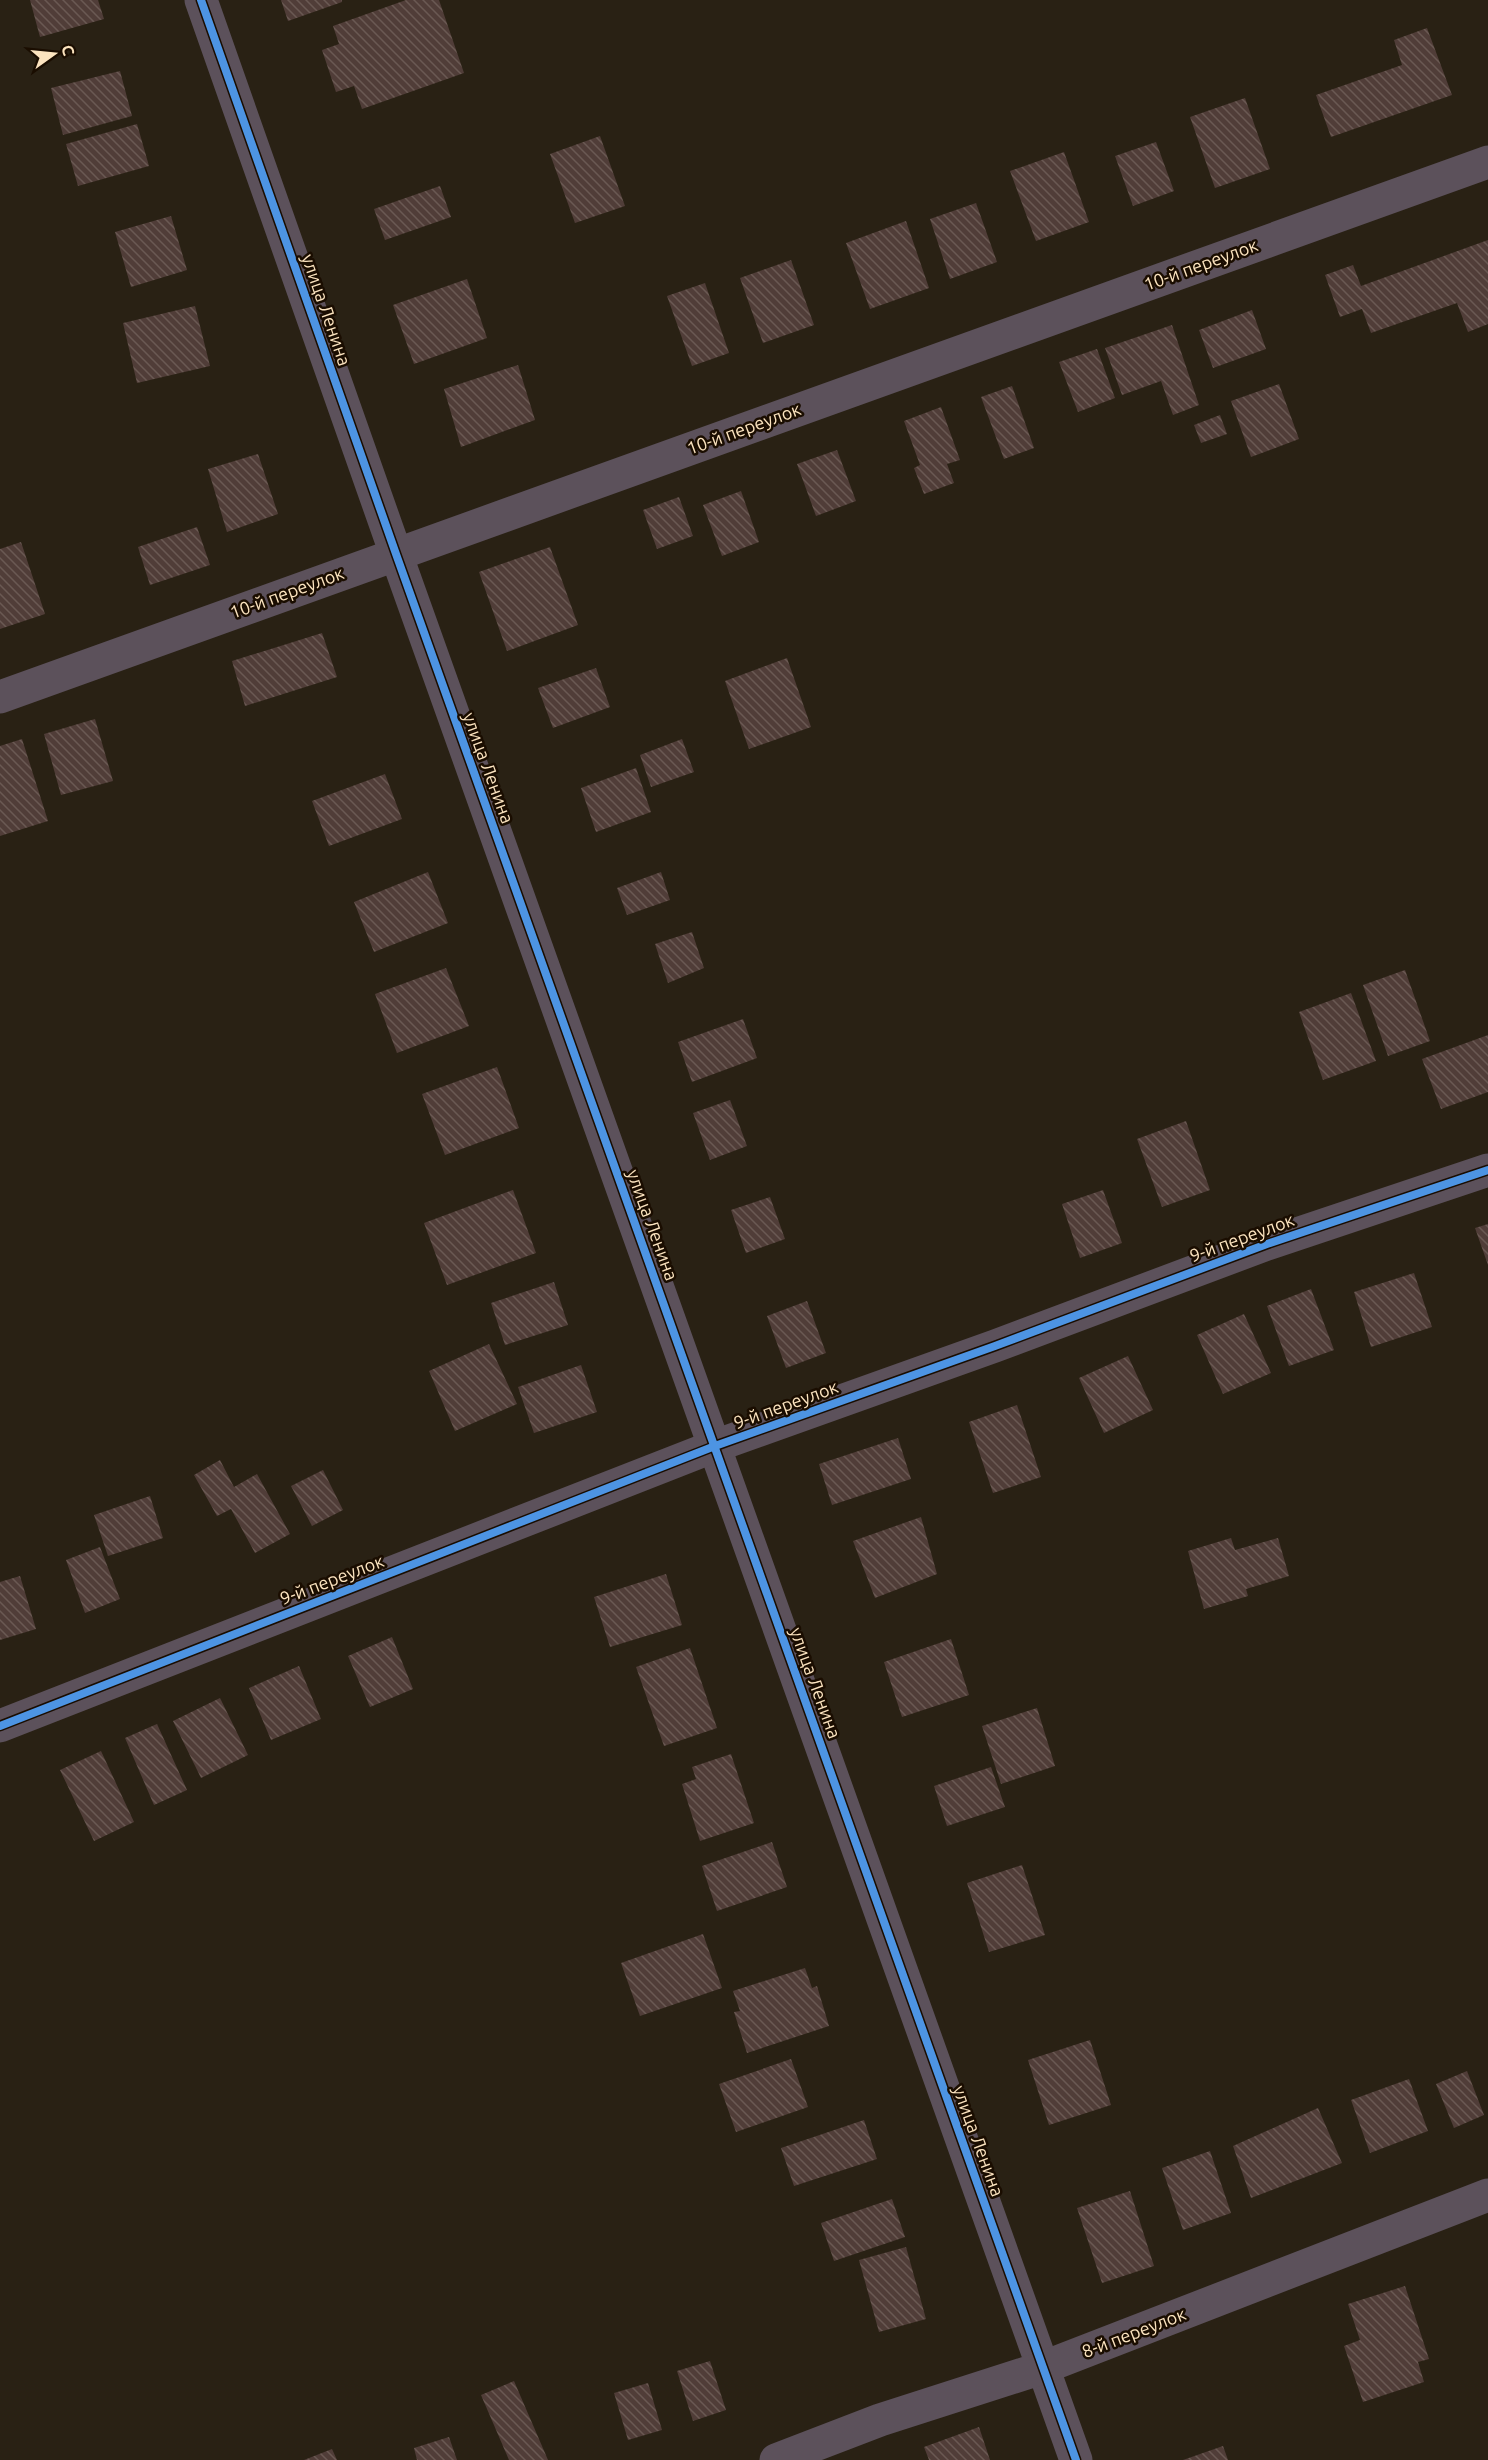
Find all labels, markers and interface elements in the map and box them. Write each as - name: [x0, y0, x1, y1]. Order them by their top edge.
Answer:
- north arrow: [24, 24, 84, 84]
- text: С: [58, 43, 79, 57]
- street label: 10-й переулок: [1141, 234, 1260, 294]
- street label: улица Ленина: [298, 251, 355, 368]
- street label: 10-й переулок: [684, 398, 803, 458]
- street label: 10-й переулок: [227, 562, 346, 622]
- street label: улица Ленина: [460, 709, 518, 826]
- street label: улица Ленина: [624, 1166, 682, 1283]
- street label: 9-й переулок: [1187, 1209, 1297, 1265]
- street label: 9-й переулок: [731, 1376, 841, 1432]
- street label: 9-й переулок: [277, 1550, 386, 1608]
- street label: улица Ленина: [787, 1624, 845, 1741]
- street label: улица Ленина: [950, 2082, 1008, 2199]
- street label: 8-й переулок: [1079, 2303, 1188, 2361]

